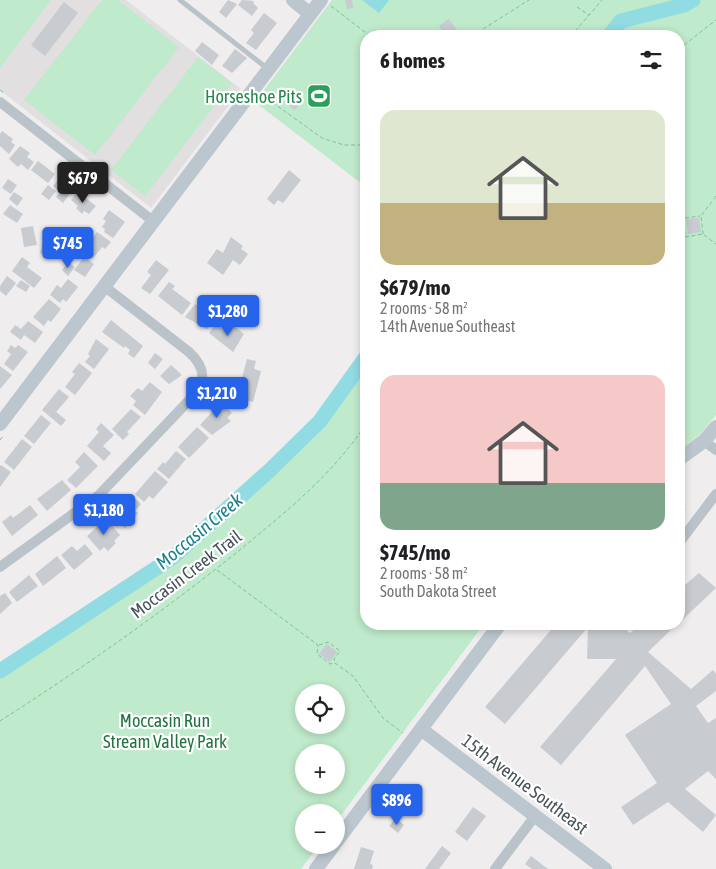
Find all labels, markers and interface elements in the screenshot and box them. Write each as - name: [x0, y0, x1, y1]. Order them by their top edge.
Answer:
- icon: filters: [637, 46, 665, 74]
- text: 6 homes: [380, 48, 445, 72]
- sports icon: Horseshoe Pits: [306, 83, 332, 109]
- place label: Horseshoe Pits: [205, 86, 302, 107]
- icon: home: [478, 143, 568, 233]
- pin: $679: [53, 162, 113, 204]
- text: $679: [68, 169, 98, 187]
- pin: $745: [38, 226, 98, 269]
- text: $745: [53, 234, 83, 252]
- text: $679/mo: [380, 275, 451, 299]
- pin: $1,280: [187, 294, 269, 337]
- text: 2 rooms · 58 m²: [380, 299, 468, 317]
- text: $1,280: [208, 302, 248, 320]
- text: 14th Avenue Southeast: [380, 317, 515, 335]
- pin: $1,210: [176, 376, 258, 419]
- text: $1,210: [197, 384, 237, 402]
- icon: home: [478, 408, 568, 498]
- water label: Moccasin Creek: [151, 488, 247, 574]
- pin: $1,180: [63, 494, 145, 536]
- text: $1,180: [84, 501, 124, 519]
- street label: Moccasin Creek Trail: [127, 525, 246, 622]
- text: $745/mo: [380, 540, 451, 564]
- text: 2 rooms · 58 m²: [380, 564, 468, 582]
- text: South Dakota Street: [380, 582, 497, 600]
- map controls: [295, 684, 345, 854]
- button: locate: [295, 684, 345, 734]
- park label: Moccasin Run Stream Valley Park: [103, 710, 227, 752]
- street label: 15th Avenue Southeast: [458, 730, 592, 838]
- button: +: [295, 744, 345, 794]
- pin: $896: [367, 784, 427, 826]
- text: $896: [382, 791, 412, 809]
- button: −: [295, 804, 345, 854]

